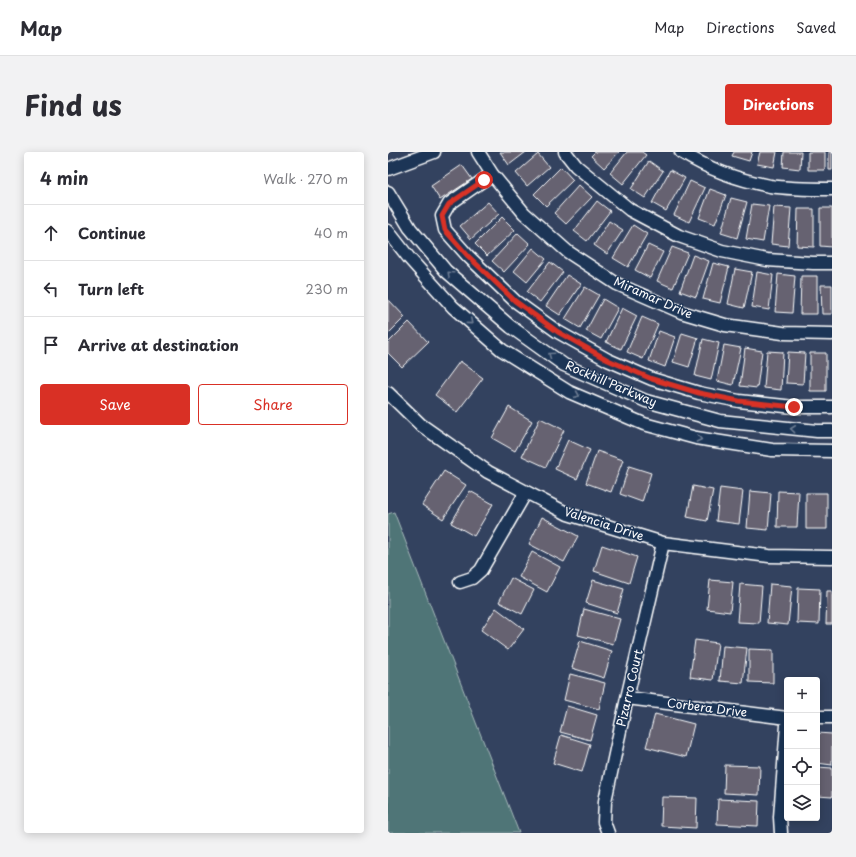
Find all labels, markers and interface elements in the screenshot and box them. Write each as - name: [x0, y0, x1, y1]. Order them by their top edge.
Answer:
- text: Map: [20, 14, 62, 42]
- text: Map: [654, 17, 684, 38]
- text: Directions: [706, 17, 774, 38]
- text: Saved: [796, 17, 836, 38]
- text: Find us: [24, 83, 122, 126]
- button: Directions: [725, 84, 832, 125]
- text: 4 min: [40, 165, 88, 191]
- text: Walk · 270 m: [263, 169, 348, 188]
- route start: [475, 171, 493, 189]
- text: Continue: [78, 221, 146, 244]
- icon: ahead: [40, 222, 62, 244]
- text: 40 m: [314, 223, 348, 242]
- one-way arrow: [447, 271, 455, 279]
- street label: Miramar Drive: [611, 272, 696, 323]
- text: Turn left: [78, 277, 144, 300]
- icon: left: [40, 278, 62, 300]
- text: 230 m: [306, 279, 348, 298]
- one-way arrow: [465, 317, 473, 324]
- text: Arrive at destination: [78, 333, 239, 356]
- icon: arrive: [40, 334, 62, 356]
- one-way arrow: [548, 353, 555, 360]
- street label: Rockhill Parkway: [563, 356, 660, 410]
- button: Save: [40, 384, 190, 425]
- button: Share: [198, 384, 348, 425]
- one-way arrow: [573, 390, 580, 398]
- route end: [785, 398, 803, 416]
- one-way arrow: [790, 424, 796, 433]
- one-way arrow: [696, 434, 702, 442]
- street label: Valencia Drive: [562, 502, 647, 545]
- street label: Pizarro Court: [611, 647, 647, 728]
- map controls: [784, 677, 820, 821]
- button: +: [784, 677, 820, 713]
- street label: Corbera Drive: [666, 693, 748, 721]
- button: −: [784, 713, 820, 749]
- button: locate: [784, 749, 820, 785]
- button: layers: [784, 785, 820, 821]

